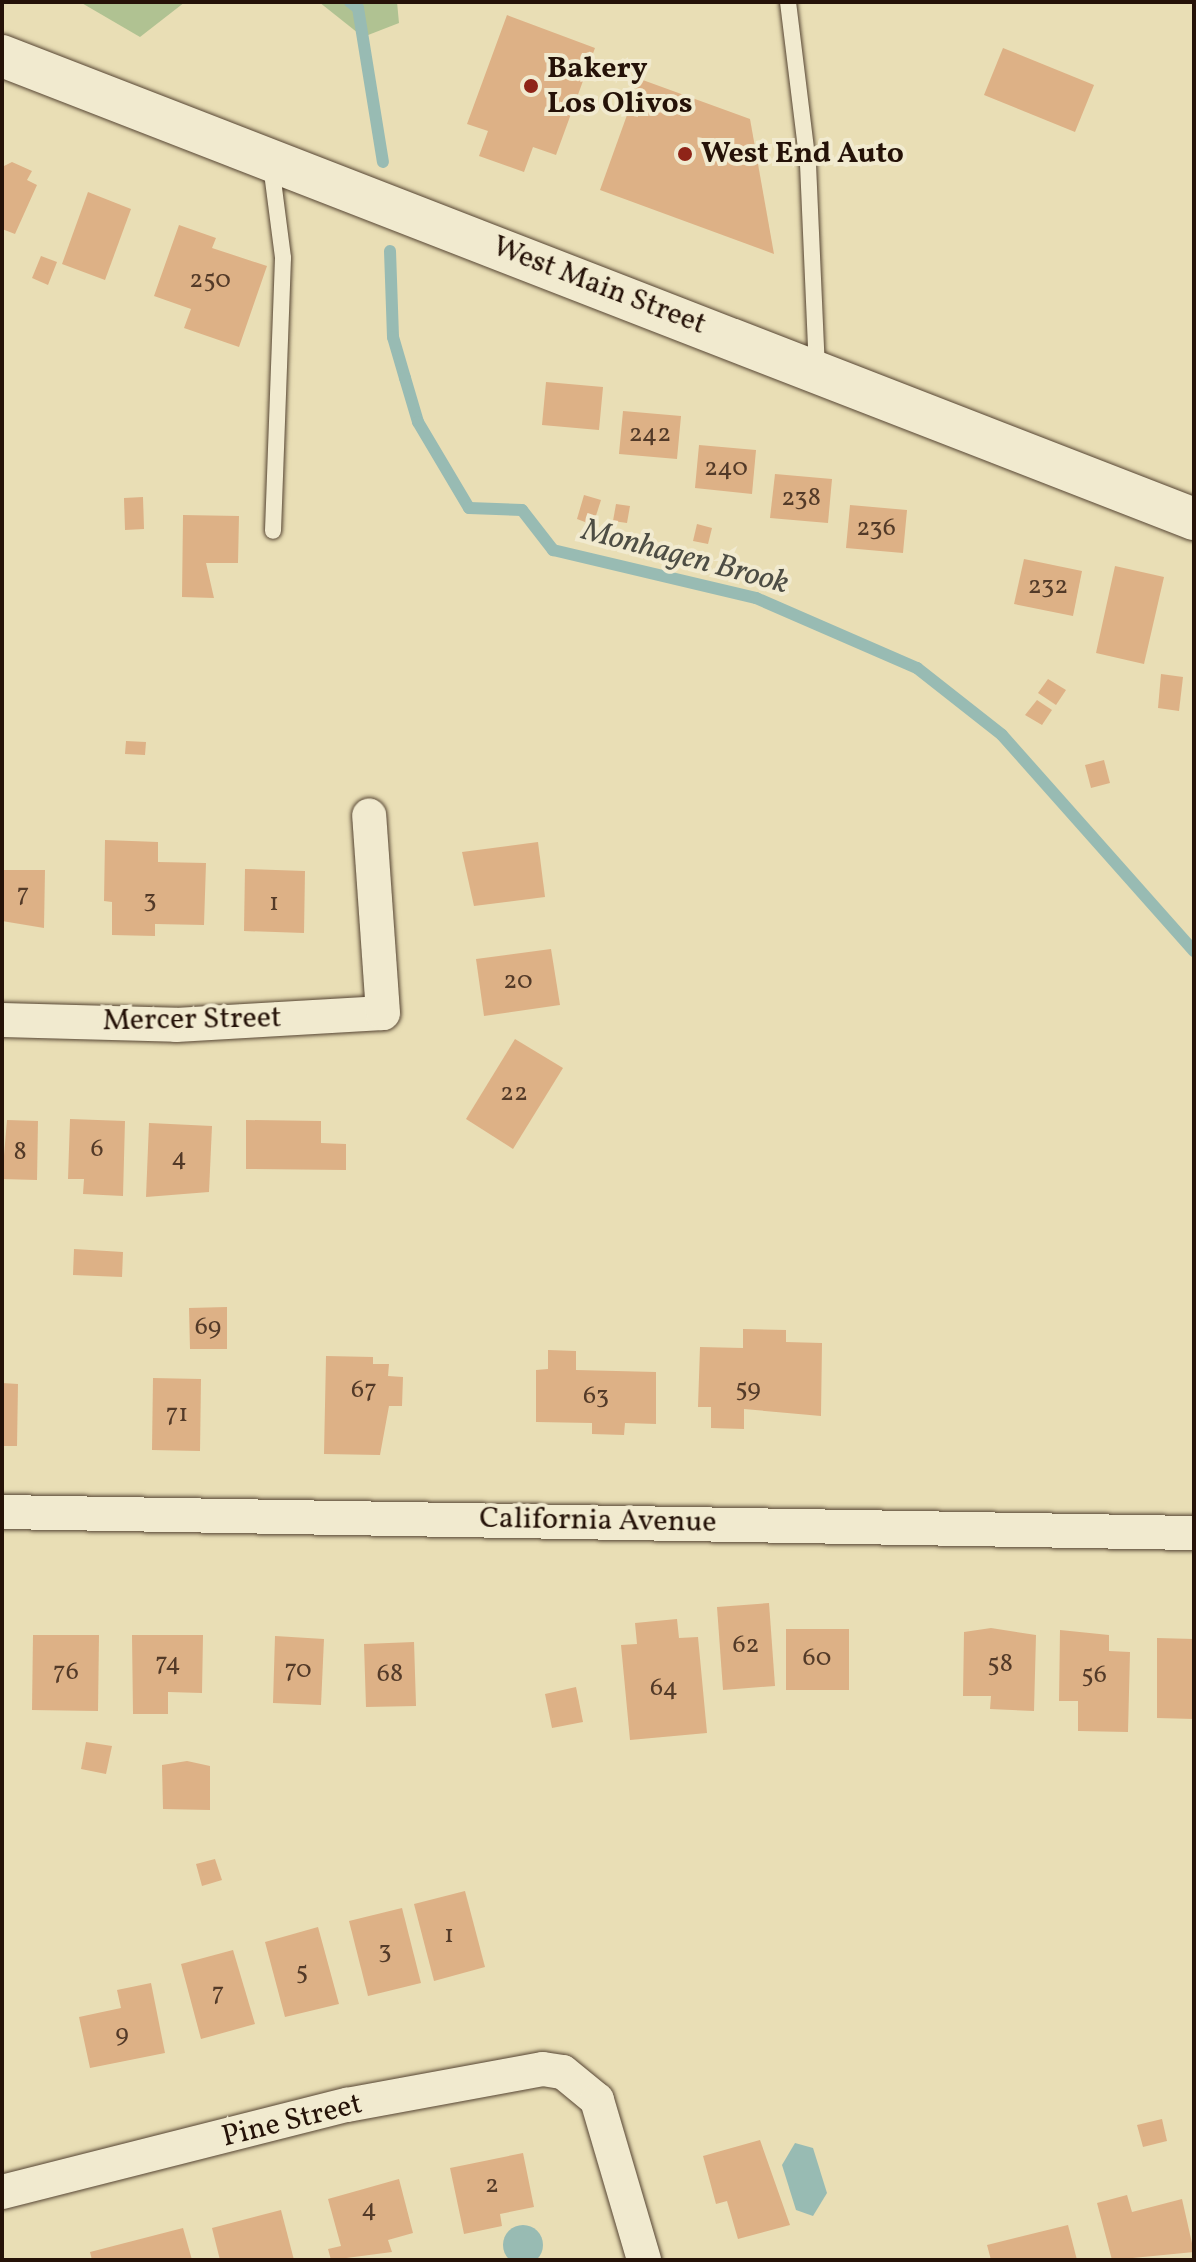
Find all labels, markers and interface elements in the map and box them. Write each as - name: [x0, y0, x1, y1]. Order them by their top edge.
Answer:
- place label: Bakery Los Olivos: [547, 51, 693, 122]
- marker: Bakery Los Olivos: [522, 77, 540, 95]
- place label: West End Auto: [701, 136, 904, 172]
- marker: West End Auto: [676, 145, 694, 163]
- street label: West Main Street: [487, 229, 711, 343]
- house number: 250: [189, 265, 231, 297]
- house number: 242: [629, 419, 671, 451]
- house number: 240: [704, 453, 748, 485]
- house number: 238: [781, 483, 821, 515]
- water label: Monhagen Brook: [578, 512, 792, 604]
- house number: 236: [856, 513, 896, 545]
- house number: 232: [1028, 571, 1068, 603]
- house number: 7: [17, 879, 29, 911]
- house number: 3: [143, 885, 157, 917]
- house number: 1: [269, 888, 279, 920]
- house number: 20: [503, 966, 533, 998]
- street label: Mercer Street: [102, 1000, 282, 1040]
- house number: 22: [500, 1078, 528, 1110]
- house number: 6: [90, 1134, 104, 1166]
- house number: 8: [13, 1137, 27, 1169]
- house number: 4: [171, 1143, 187, 1175]
- house number: 69: [195, 1312, 221, 1344]
- house number: 59: [735, 1374, 761, 1406]
- house number: 67: [351, 1375, 377, 1407]
- house number: 63: [583, 1381, 609, 1413]
- house number: 71: [166, 1399, 188, 1431]
- street label: California Avenue: [479, 1501, 717, 1541]
- house number: 62: [732, 1630, 760, 1662]
- house number: 60: [803, 1643, 831, 1675]
- house number: 74: [155, 1648, 181, 1680]
- house number: 58: [987, 1649, 1013, 1681]
- house number: 70: [284, 1655, 312, 1687]
- house number: 76: [53, 1657, 79, 1689]
- house number: 68: [377, 1659, 403, 1691]
- house number: 56: [1081, 1660, 1107, 1692]
- house number: 64: [650, 1673, 678, 1705]
- house number: 1: [444, 1920, 454, 1952]
- house number: 3: [378, 1936, 392, 1968]
- house number: 5: [296, 1957, 308, 1989]
- house number: 7: [212, 1978, 224, 2010]
- house number: 9: [115, 2019, 129, 2051]
- street label: Pine Street: [218, 2086, 366, 2156]
- house number: 2: [485, 2170, 499, 2202]
- house number: 4: [361, 2194, 377, 2226]

